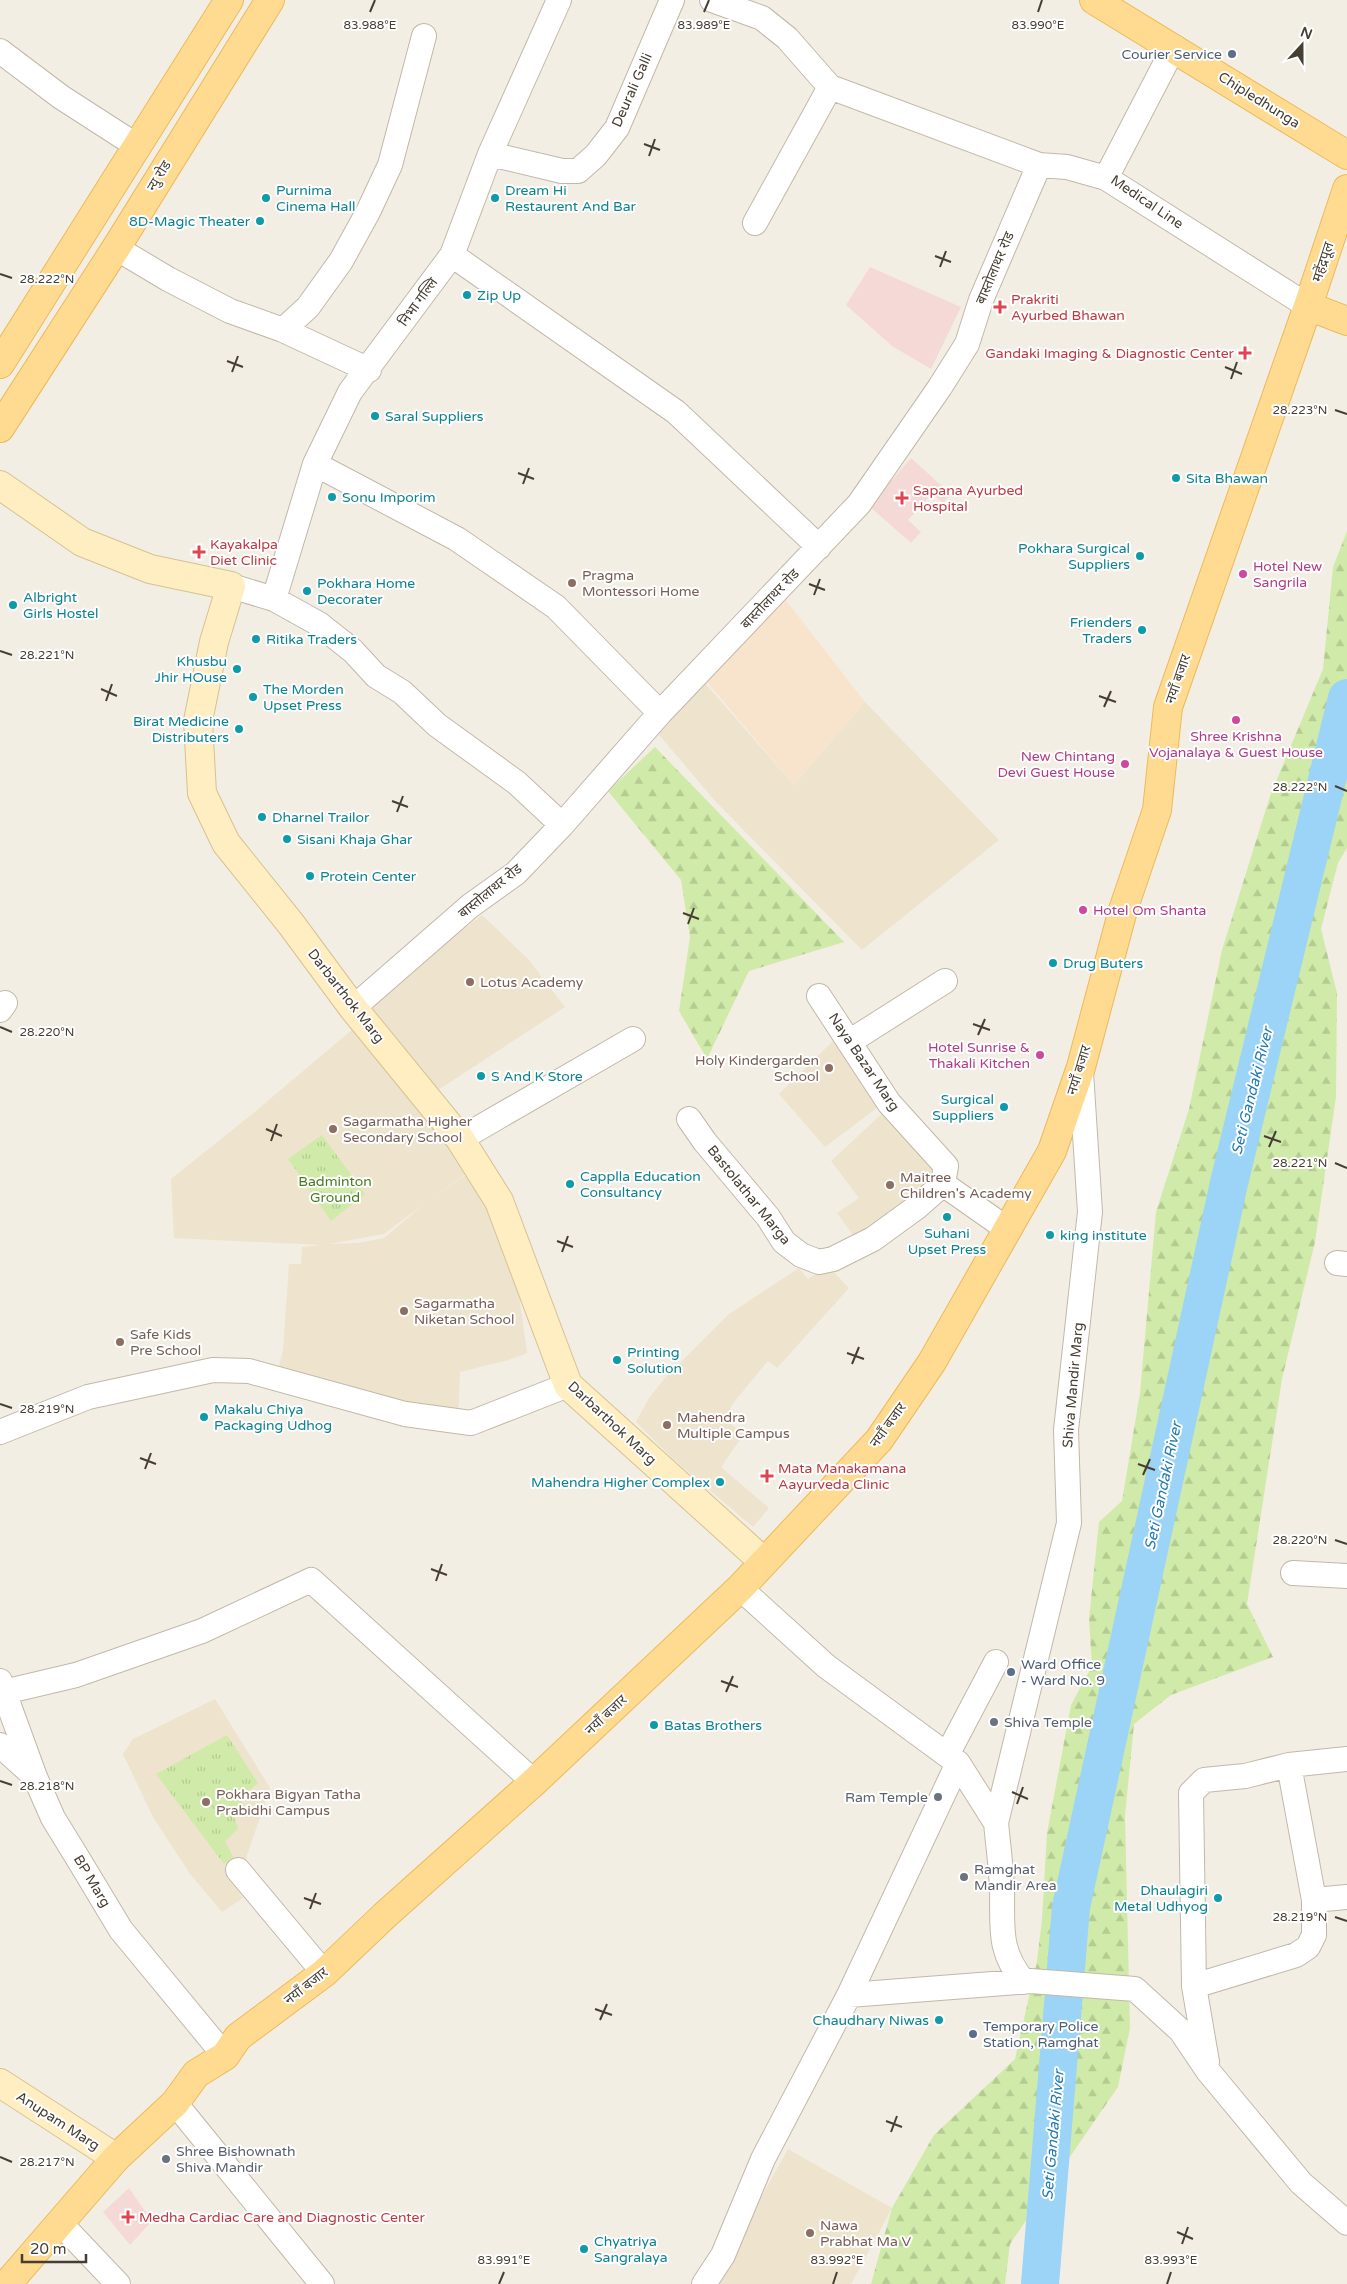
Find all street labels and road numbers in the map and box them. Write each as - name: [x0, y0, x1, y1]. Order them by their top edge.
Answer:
- street label: Deurali Galli: [608, 50, 656, 130]
- street label: Chipledhunga: [1215, 68, 1303, 132]
- street label: न्यु रोड: [143, 157, 176, 195]
- street label: Medical Line: [1107, 171, 1187, 233]
- street label: बास्तोलाथर रोड: [972, 229, 1018, 307]
- street label: महेंद्रपूल: [1309, 240, 1338, 284]
- street label: निभा गल्लि: [395, 274, 442, 330]
- street label: बास्तोलाथर रोड: [737, 565, 803, 633]
- street label: नयाँ बजार: [1161, 652, 1194, 706]
- street label: बास्तोलाथर रोड: [455, 860, 526, 922]
- street label: Darbarthok Marg: [304, 946, 388, 1046]
- street label: Naya Bazar Marg: [825, 1010, 903, 1114]
- street label: नयाँ बजार: [1062, 1043, 1095, 1097]
- street label: Bastolathar Marga: [704, 1142, 794, 1248]
- street label: Shiva Mandir Marg: [1059, 1321, 1087, 1449]
- street label: Darbarthok Marg: [564, 1378, 660, 1468]
- street label: नयाँ बजार: [865, 1399, 910, 1451]
- street label: नयाँ बजार: [581, 1691, 631, 1739]
- street label: BP Marg: [70, 1852, 114, 1910]
- street label: नयाँ बजार: [280, 1963, 331, 2008]
- street label: Anupam Marg: [13, 2088, 103, 2154]

